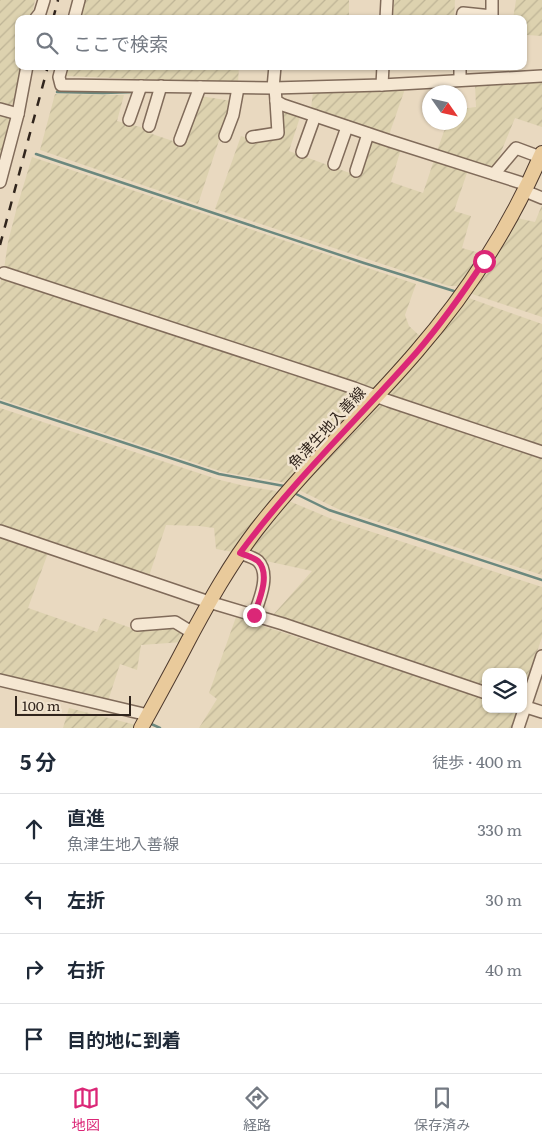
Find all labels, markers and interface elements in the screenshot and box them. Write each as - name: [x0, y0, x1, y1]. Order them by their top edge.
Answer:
- search box: [15, 15, 527, 70]
- icon: search: [33, 29, 61, 57]
- text: ここで検索: [73, 29, 168, 57]
- north arrow: [422, 85, 467, 130]
- route start: [473, 250, 496, 273]
- street label: 魚津生地入善線: [282, 381, 370, 473]
- route end: [243, 604, 266, 627]
- map controls: [482, 668, 527, 713]
- button: layers: [482, 668, 527, 713]
- scale bar: [15, 693, 131, 716]
- text: 100 m: [22, 695, 60, 715]
- text: 5 分: [20, 745, 57, 776]
- text: 徒歩 · 400 m: [432, 749, 522, 773]
- text: 直進: [67, 803, 105, 831]
- icon: ahead: [20, 815, 48, 843]
- text: 330 m: [477, 817, 522, 841]
- text: 魚津生地入善線: [67, 831, 179, 855]
- icon: left: [20, 885, 48, 913]
- text: 左折: [67, 885, 105, 913]
- text: 30 m: [485, 887, 522, 911]
- icon: right: [20, 955, 48, 983]
- text: 右折: [67, 955, 105, 983]
- text: 40 m: [485, 957, 522, 981]
- icon: arrive: [20, 1025, 48, 1053]
- text: 目的地に到着: [67, 1025, 181, 1053]
- tab: 地図: [72, 1084, 100, 1134]
- tab: 経路: [243, 1084, 271, 1134]
- tab: 保存済み: [414, 1084, 470, 1134]

